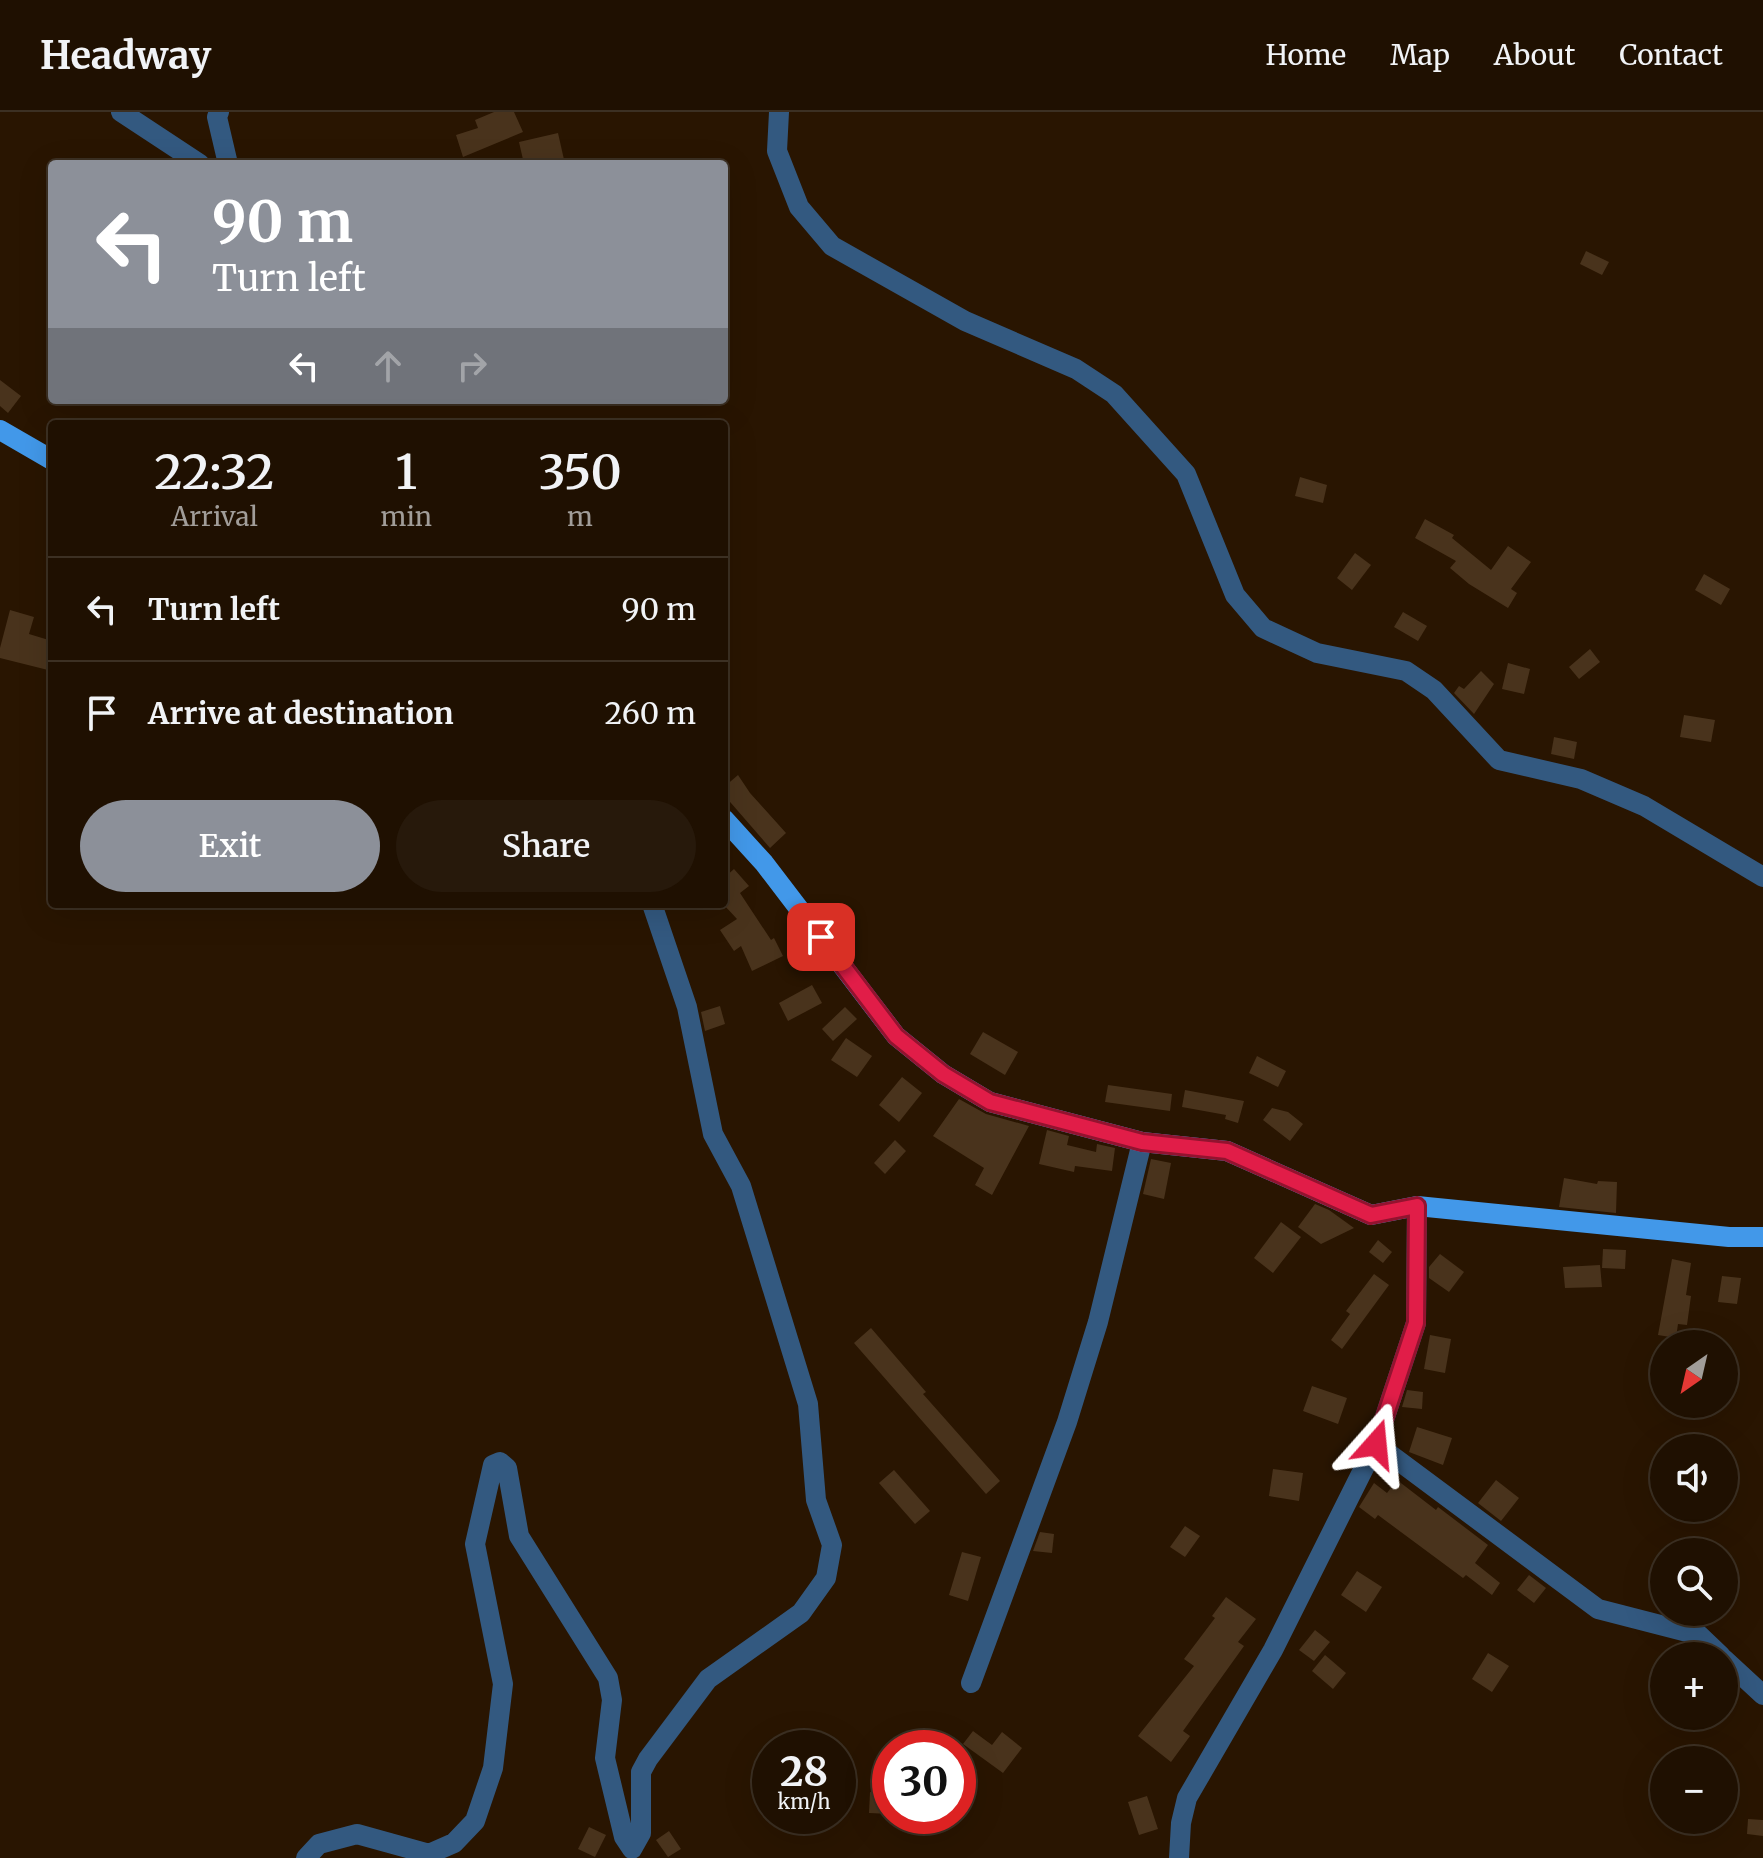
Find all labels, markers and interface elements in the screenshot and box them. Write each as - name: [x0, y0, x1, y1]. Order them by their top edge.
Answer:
- text: Headway: [40, 32, 211, 79]
- text: Home: [1265, 37, 1346, 73]
- text: Map: [1390, 37, 1450, 73]
- text: About: [1494, 37, 1575, 73]
- text: Contact: [1619, 37, 1723, 73]
- text: 90 m: [212, 187, 353, 257]
- icon: left: [80, 192, 184, 296]
- text: Turn left: [212, 256, 366, 301]
- icon: left: [282, 344, 326, 388]
- icon: ahead: [366, 344, 410, 388]
- icon: right: [450, 344, 494, 388]
- text: 22:32: [154, 442, 274, 502]
- text: 1: [395, 442, 417, 502]
- text: 350: [538, 442, 622, 502]
- text: Arrival: [171, 500, 258, 533]
- text: min: [381, 500, 432, 533]
- text: m: [567, 500, 593, 533]
- icon: left: [80, 587, 124, 631]
- text: Turn left: [148, 590, 280, 628]
- text: 90 m: [622, 590, 696, 628]
- icon: arrive: [80, 691, 124, 735]
- text: Arrive at destination: [148, 694, 454, 732]
- text: 260 m: [605, 694, 696, 732]
- button: Exit: [80, 800, 380, 892]
- button: Share: [396, 800, 696, 892]
- pin: [787, 903, 855, 971]
- icon: arrive: [799, 915, 843, 959]
- north arrow: [1650, 1330, 1738, 1418]
- map controls: [1650, 1330, 1738, 1834]
- position arrow: [1334, 1402, 1418, 1486]
- button: sound: [1650, 1434, 1738, 1522]
- button: search: [1650, 1538, 1738, 1626]
- button: +: [1650, 1642, 1738, 1730]
- speed limit sign: 30: [872, 1730, 976, 1834]
- button: −: [1650, 1746, 1738, 1834]
- text: 28: [780, 1747, 828, 1797]
- text: km/h: [778, 1789, 830, 1814]

